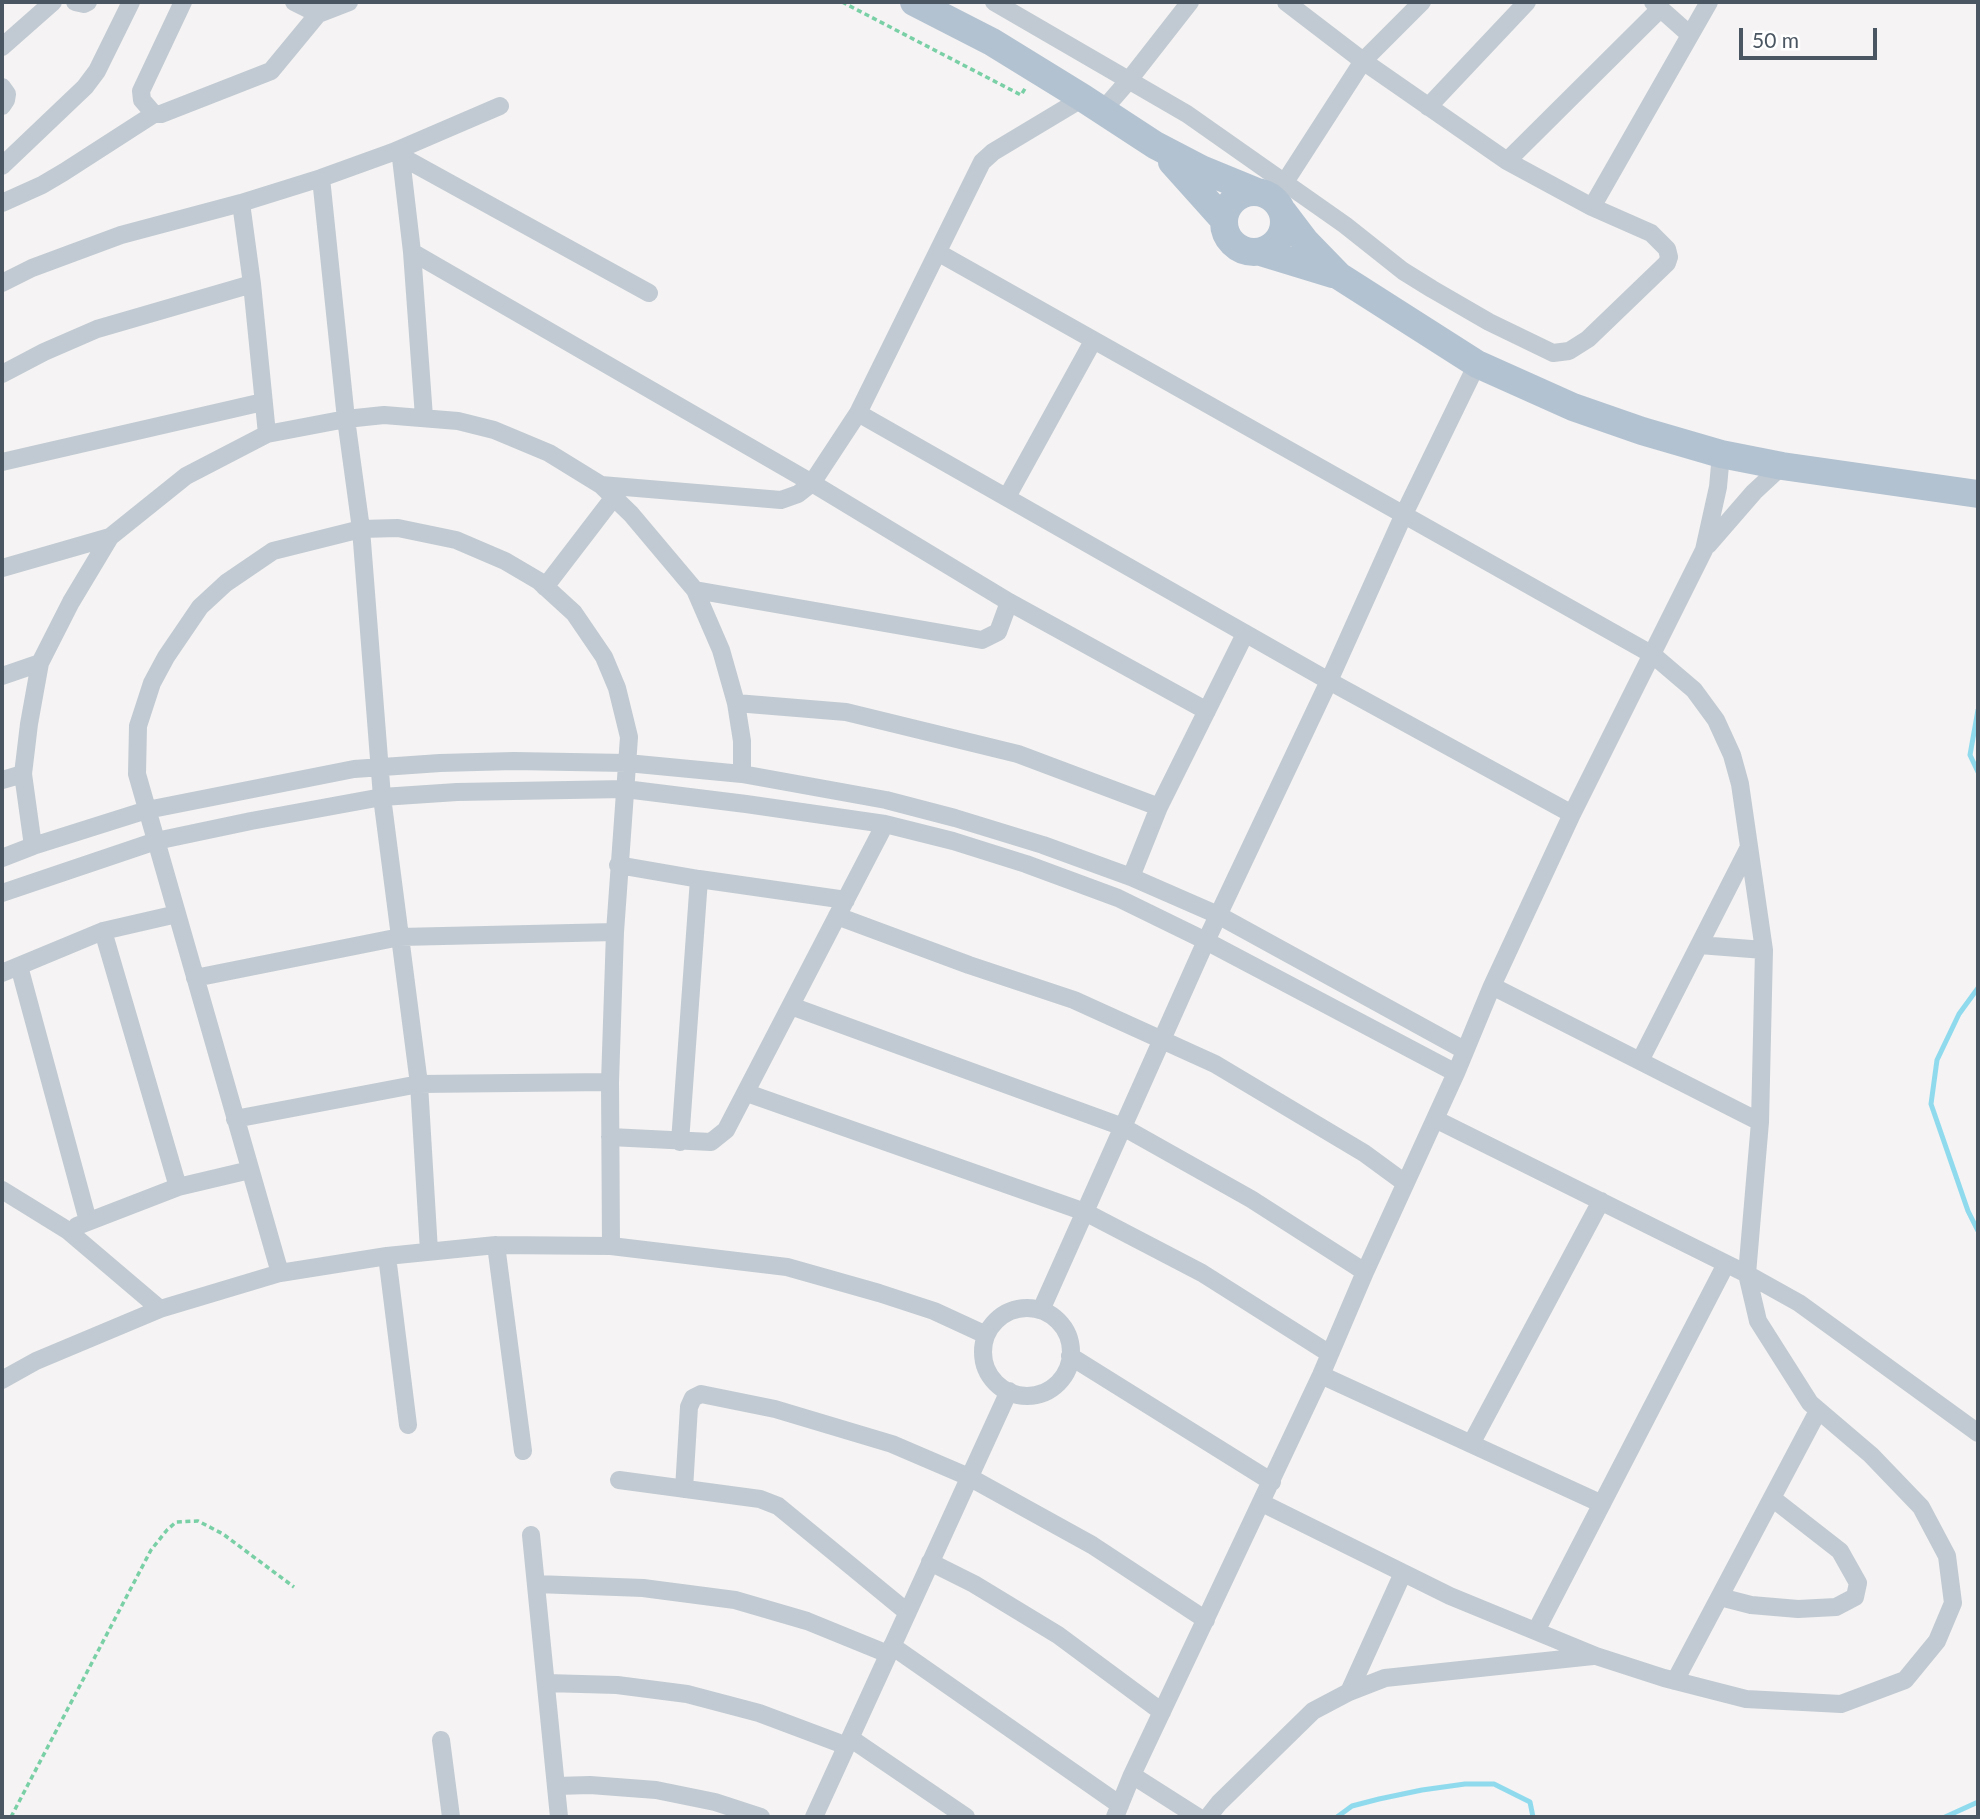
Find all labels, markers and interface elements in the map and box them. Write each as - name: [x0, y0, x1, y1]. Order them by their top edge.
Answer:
- scale bar: [1742, 14, 1880, 58]
- text: 50 m: [1752, 27, 1799, 52]

